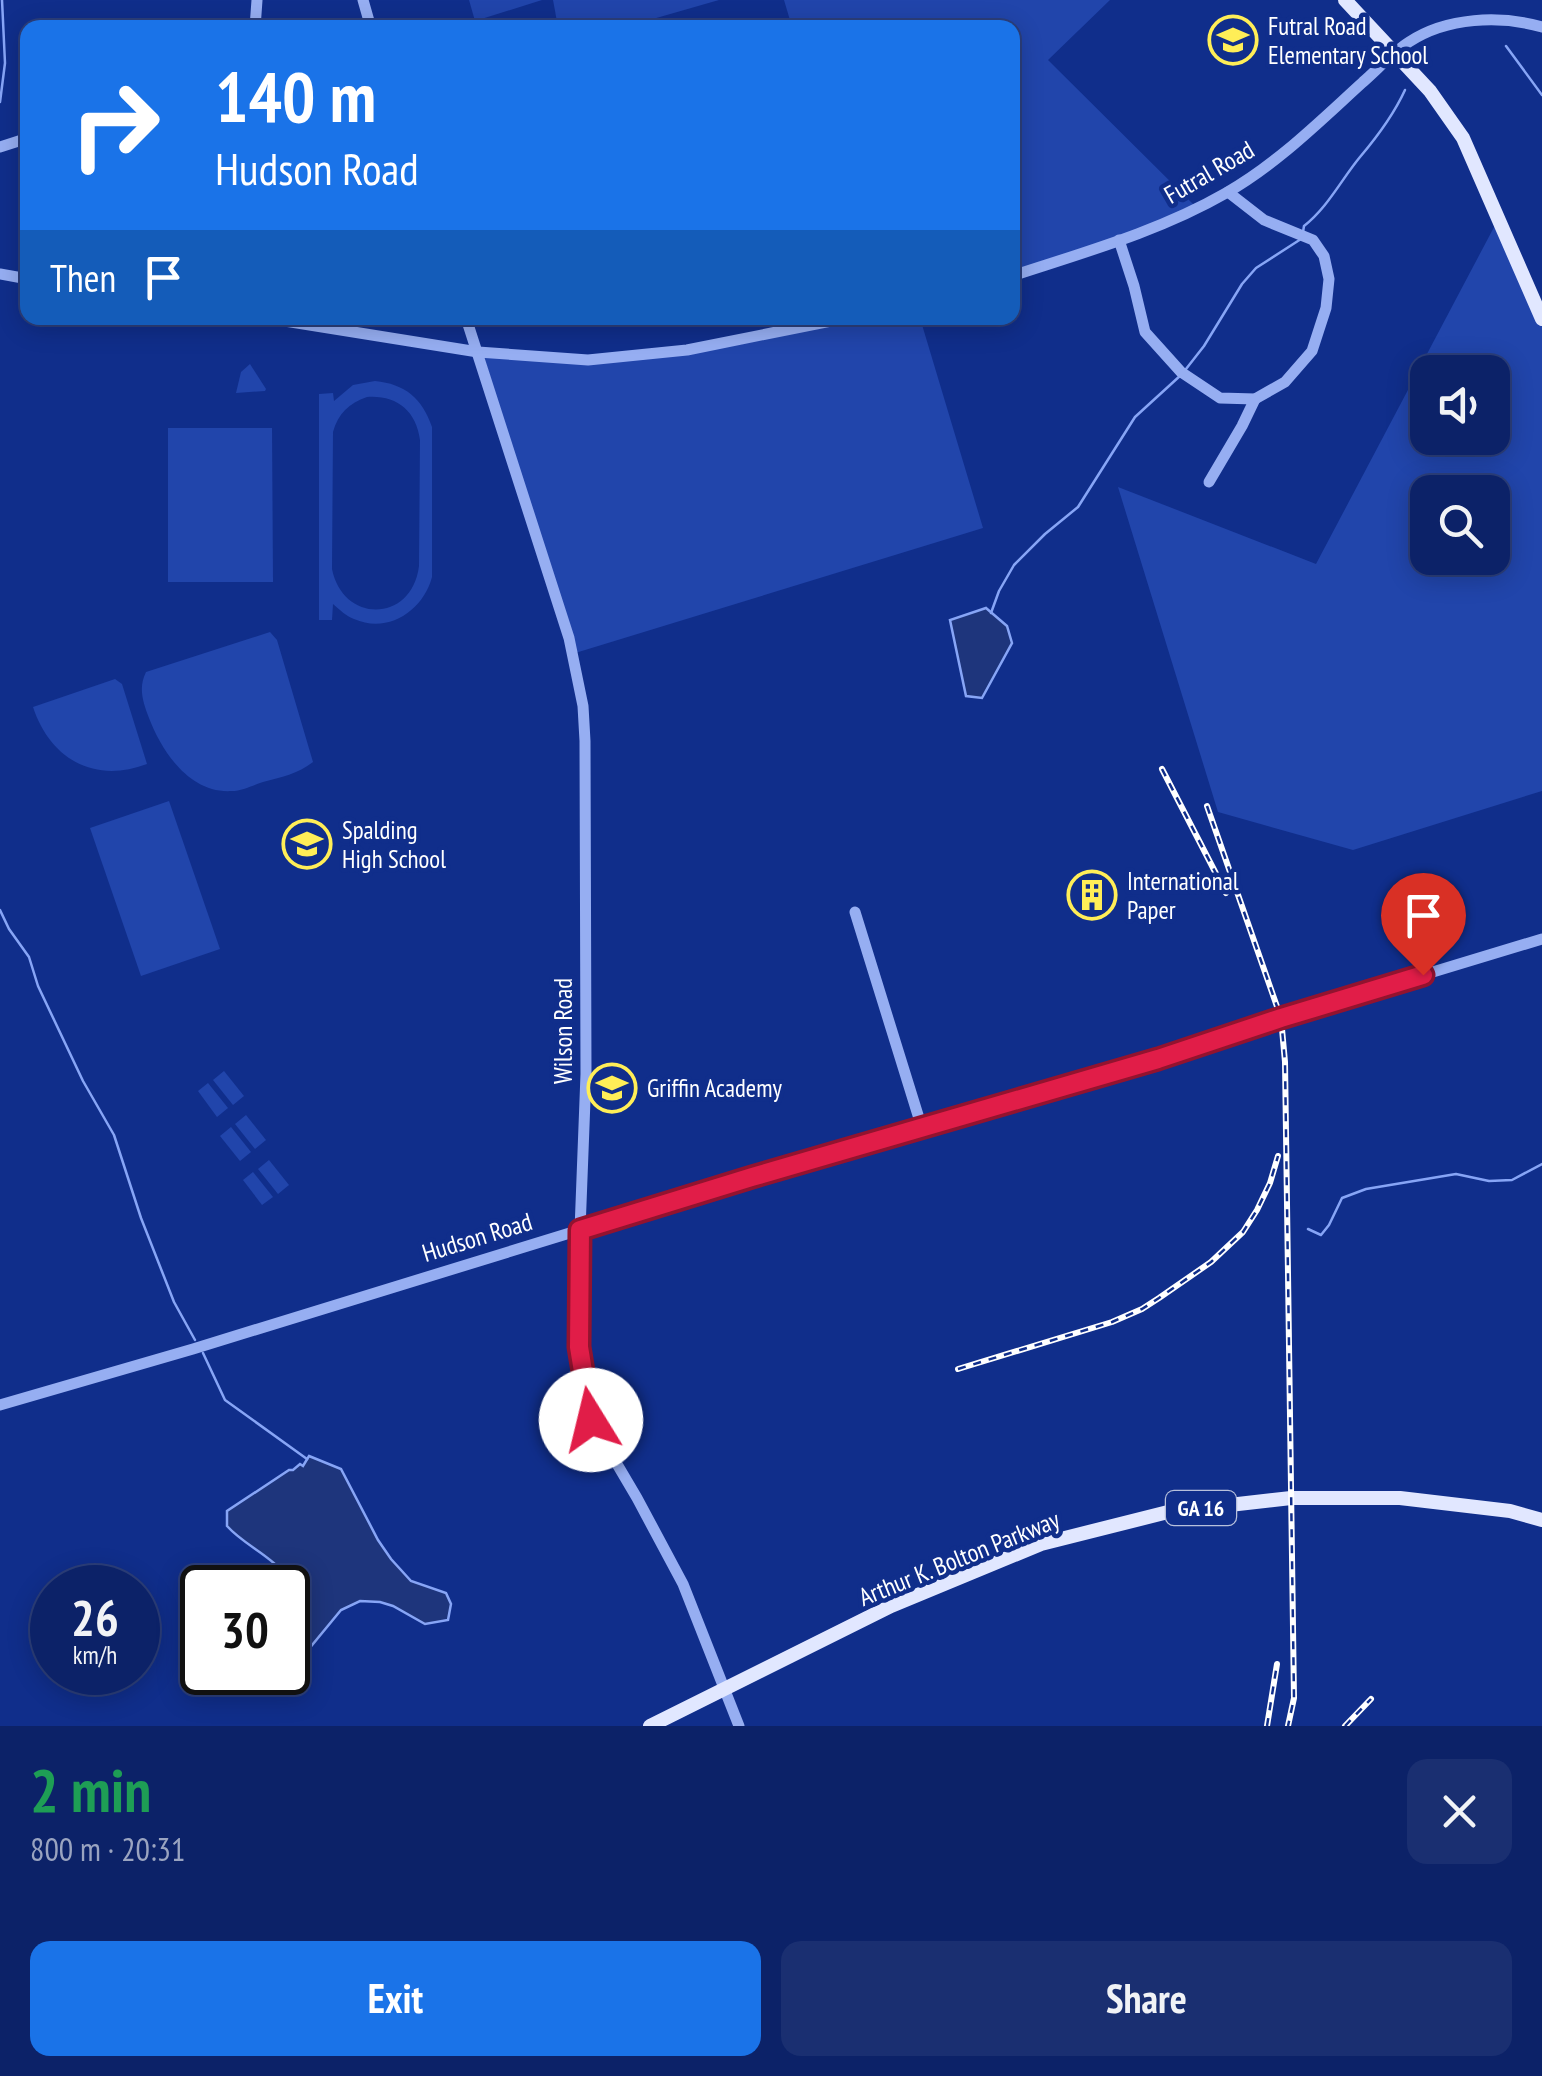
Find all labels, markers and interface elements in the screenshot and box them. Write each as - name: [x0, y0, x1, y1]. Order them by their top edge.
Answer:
- place label: Futral Road Elementary School: [1268, 10, 1428, 71]
- school or university icon: Futral Road Elementary School: [1207, 14, 1259, 66]
- text: 140 m: [215, 51, 376, 141]
- icon: right: [50, 60, 180, 190]
- street label: Futral Road: [1158, 133, 1260, 211]
- text: Hudson Road: [215, 139, 419, 197]
- icon: arrive: [136, 250, 191, 305]
- text: Then: [50, 253, 116, 302]
- map controls: [1410, 355, 1510, 575]
- button: sound: [1410, 355, 1510, 455]
- button: search: [1410, 475, 1510, 575]
- place label: Spalding High School: [342, 814, 446, 875]
- school or university icon: Spalding High School: [281, 818, 333, 870]
- place label: International Paper: [1127, 865, 1239, 926]
- building icon: International Paper: [1066, 869, 1118, 921]
- pin: [1381, 873, 1466, 976]
- icon: arrive: [1396, 888, 1451, 943]
- street label: Wilson Road: [547, 978, 579, 1084]
- school or university icon: Griffin Academy: [586, 1062, 638, 1114]
- place label: Griffin Academy: [647, 1072, 782, 1104]
- street label: Hudson Road: [418, 1205, 536, 1269]
- position arrow: [539, 1368, 643, 1472]
- road number: GA 16: [1166, 1491, 1236, 1525]
- street label: Arthur K. Bolton Parkway: [854, 1503, 1065, 1613]
- speed limit sign: 30: [180, 1565, 310, 1695]
- text: 26: [71, 1585, 119, 1650]
- text: km/h: [73, 1639, 117, 1671]
- text: 2 min: [30, 1751, 151, 1829]
- button: close: [1407, 1759, 1512, 1864]
- text: 800 m · 20:31: [30, 1828, 185, 1870]
- button: Exit: [30, 1941, 761, 2056]
- button: Share: [781, 1941, 1512, 2056]

